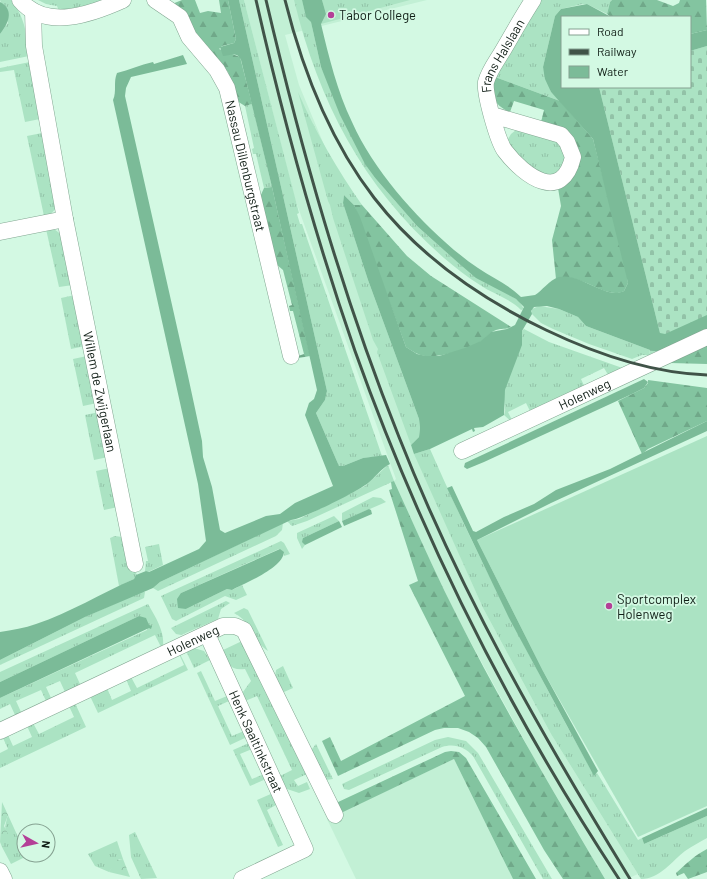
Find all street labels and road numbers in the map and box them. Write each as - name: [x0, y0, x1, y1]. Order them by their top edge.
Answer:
- street label: Frans Halslaan: [478, 16, 528, 94]
- street label: Nassau Dillenburgstraat: [222, 98, 269, 233]
- street label: Willem de Zwijgerlaan: [80, 330, 120, 453]
- street label: Holenweg: [556, 375, 613, 413]
- street label: Holenweg: [164, 621, 221, 659]
- street label: Henk Saaltinkstraat: [226, 688, 286, 795]

